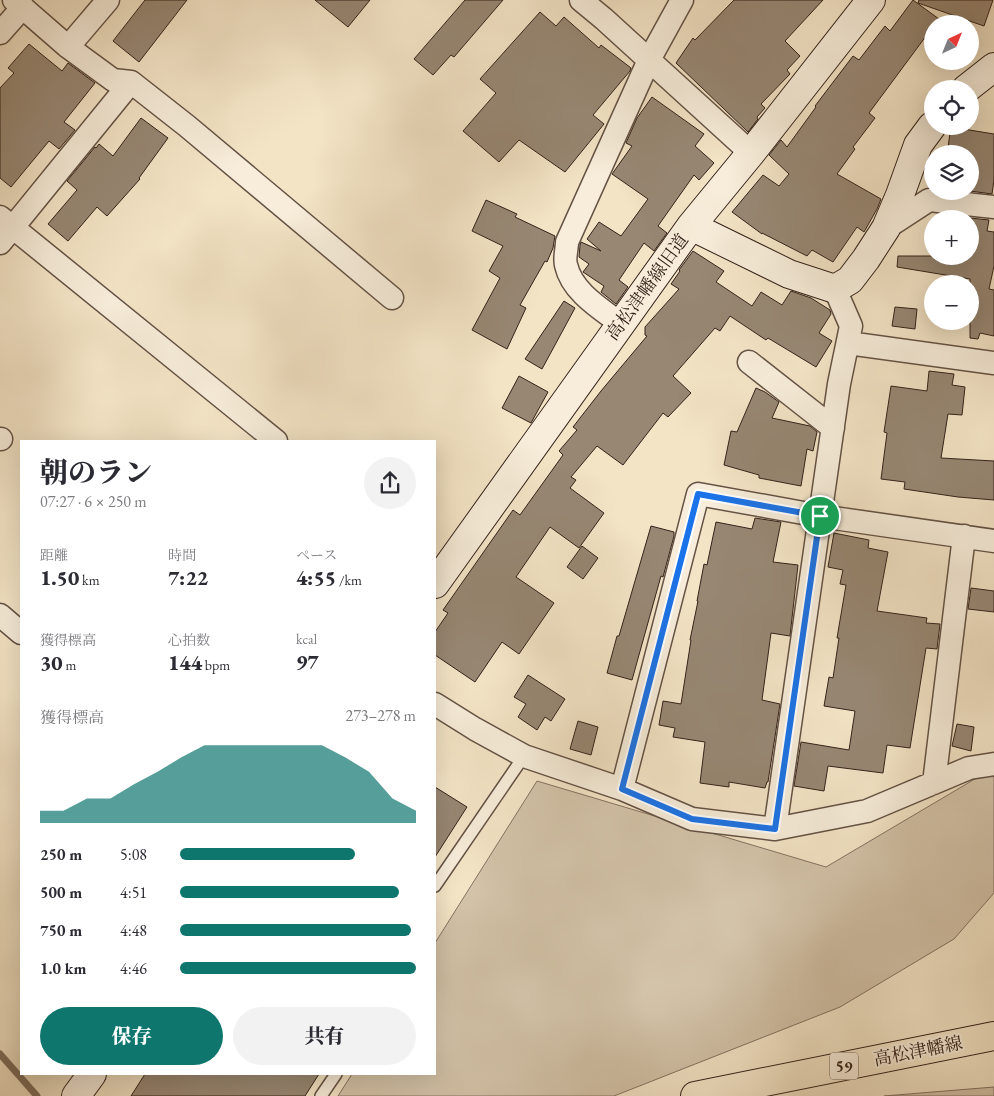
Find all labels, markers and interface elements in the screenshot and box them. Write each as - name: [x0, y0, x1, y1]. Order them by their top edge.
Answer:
- north arrow: [924, 15, 979, 70]
- map controls: [924, 15, 979, 330]
- button: locate: [924, 80, 979, 135]
- button: layers: [924, 145, 979, 200]
- button: +: [924, 210, 979, 265]
- street label: 高松津幡線旧道: [600, 229, 693, 344]
- button: −: [924, 275, 979, 330]
- text: 朝のラン: [40, 454, 152, 490]
- button: share: [364, 457, 416, 509]
- text: 07:27 · 6 × 250 m: [40, 491, 147, 512]
- pin: [799, 495, 841, 537]
- icon: arrive: [806, 502, 834, 530]
- text: 距離: [40, 546, 68, 564]
- text: 時間: [168, 546, 196, 564]
- text: ペース: [296, 546, 337, 564]
- text: 1.50: [40, 564, 79, 591]
- text: 7:22: [168, 564, 208, 591]
- text: 4:55: [296, 564, 336, 591]
- text: km: [79, 571, 100, 589]
- text: /km: [336, 571, 362, 589]
- text: kcal: [296, 630, 317, 648]
- text: 獲得標高: [40, 631, 96, 649]
- text: 心拍数: [168, 631, 210, 649]
- text: 97: [296, 648, 319, 675]
- text: 30: [40, 649, 63, 676]
- text: 144: [168, 649, 202, 676]
- text: m: [63, 656, 76, 674]
- text: bpm: [202, 656, 230, 674]
- text: 273–278 m: [345, 705, 416, 726]
- text: 獲得標高: [40, 707, 104, 728]
- text: 250 m: [40, 844, 82, 865]
- text: 5:08: [120, 844, 147, 865]
- text: 500 m: [40, 882, 82, 903]
- text: 4:51: [120, 882, 147, 903]
- text: 750 m: [40, 920, 82, 941]
- text: 4:48: [120, 920, 147, 941]
- text: 1.0 km: [40, 958, 86, 979]
- text: 4:46: [120, 958, 147, 979]
- button: 保存: [40, 1007, 223, 1065]
- button: 共有: [233, 1007, 416, 1065]
- street label: 高松津幡線: [872, 1031, 964, 1070]
- road number: 59: [830, 1052, 858, 1080]

